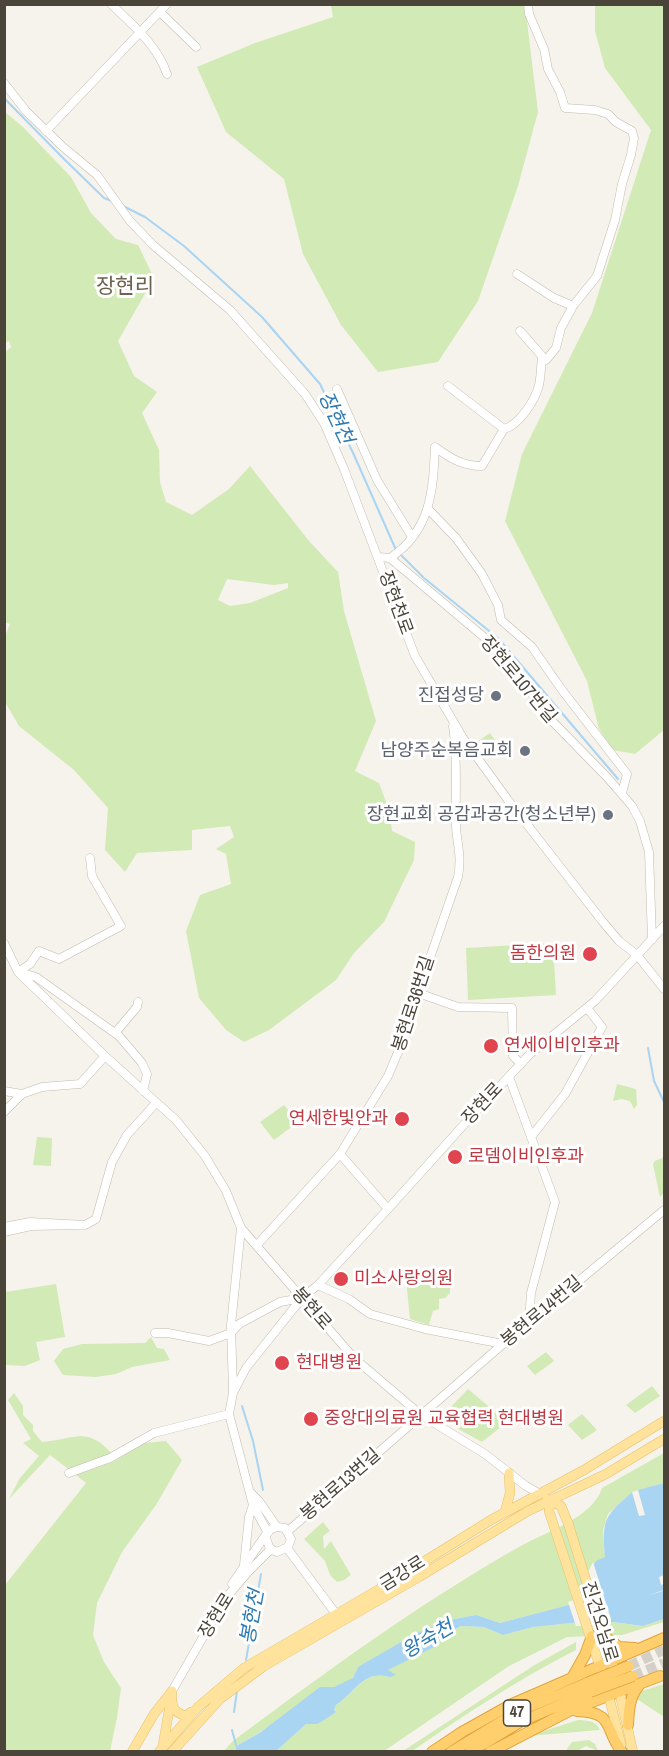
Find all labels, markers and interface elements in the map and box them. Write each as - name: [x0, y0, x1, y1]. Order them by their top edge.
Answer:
- district label: 장현리: [96, 274, 154, 300]
- water label: 장현천: [312, 388, 358, 448]
- street label: 장현천로: [374, 568, 416, 638]
- street label: 장현로107번길: [475, 632, 561, 728]
- place label: 진접성당: [418, 685, 484, 707]
- marker: 진접성당: [489, 689, 503, 703]
- place label: 남양주순복음교회: [381, 740, 513, 762]
- marker: 남양주순복음교회: [518, 744, 532, 758]
- place label: 장현교회 공감과공간(청소년부): [367, 804, 596, 826]
- marker: 장현교회 공감과공간(청소년부): [601, 808, 615, 822]
- place label: 돔한의원: [510, 943, 576, 965]
- marker: 돔한의원: [581, 945, 599, 963]
- street label: 봉현로36번길: [388, 953, 440, 1055]
- place label: 연세이비인후과: [504, 1035, 620, 1057]
- marker: 연세이비인후과: [482, 1037, 500, 1055]
- street label: 장현로: [458, 1078, 508, 1130]
- place label: 연세한빛안과: [289, 1108, 388, 1130]
- marker: 연세한빛안과: [393, 1110, 411, 1128]
- place label: 로뎀이비인후과: [468, 1146, 584, 1168]
- marker: 로뎀이비인후과: [446, 1148, 464, 1166]
- place label: 미소사랑의원: [354, 1268, 453, 1290]
- marker: 미소사랑의원: [332, 1270, 350, 1288]
- street label: 봉현로14번길: [497, 1272, 587, 1352]
- street label: 봉현로: [287, 1283, 335, 1335]
- place label: 현대병원: [296, 1352, 362, 1374]
- marker: 현대병원: [273, 1354, 291, 1372]
- place label: 중앙대의료원 교육협력 현대병원: [324, 1408, 564, 1430]
- marker: 중앙대의료원 교육협력 현대병원: [302, 1410, 320, 1428]
- street label: 봉현로13번길: [296, 1444, 386, 1526]
- street label: 금강로: [376, 1552, 430, 1596]
- street label: 진건오남로: [577, 1579, 621, 1665]
- water label: 봉현천: [236, 1588, 270, 1646]
- street label: 장현로: [195, 1589, 239, 1643]
- water label: 왕숙천: [398, 1616, 458, 1664]
- road number: 47: [504, 1700, 530, 1726]

